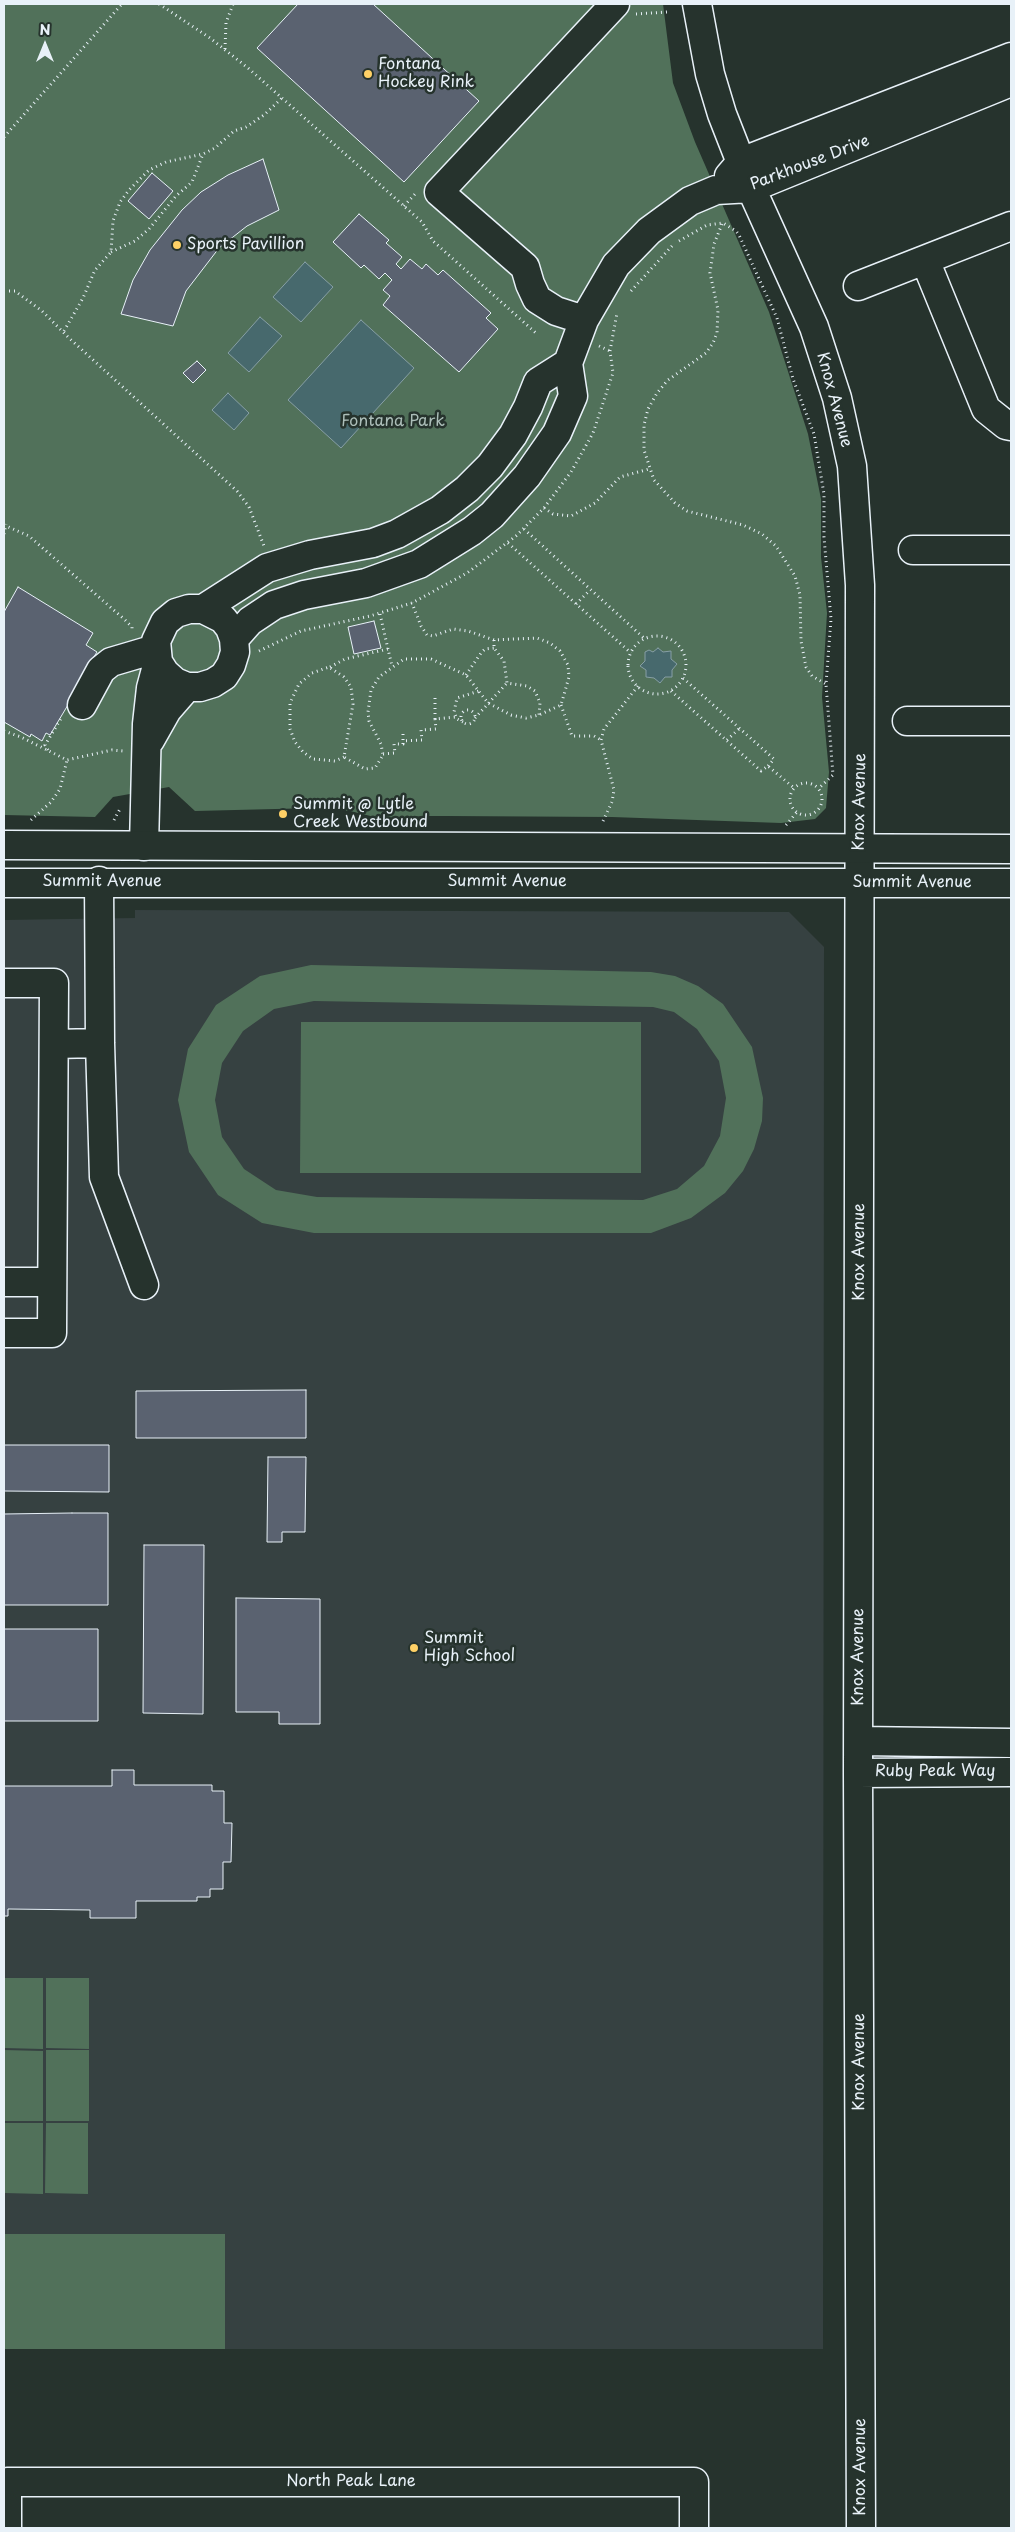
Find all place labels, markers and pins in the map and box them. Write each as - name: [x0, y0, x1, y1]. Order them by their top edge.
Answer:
- place label: Fontana Hockey Rink: [378, 55, 474, 93]
- marker: Fontana Hockey Rink: [362, 68, 374, 80]
- place label: Sports Pavillion: [187, 235, 304, 255]
- marker: Sports Pavillion: [171, 239, 183, 251]
- place label: Summit @ Lytle Creek Westbound: [293, 795, 428, 833]
- marker: Summit @ Lytle Creek Westbound: [277, 808, 289, 820]
- place label: Summit High School: [424, 1629, 515, 1667]
- marker: Summit High School: [408, 1642, 420, 1654]

